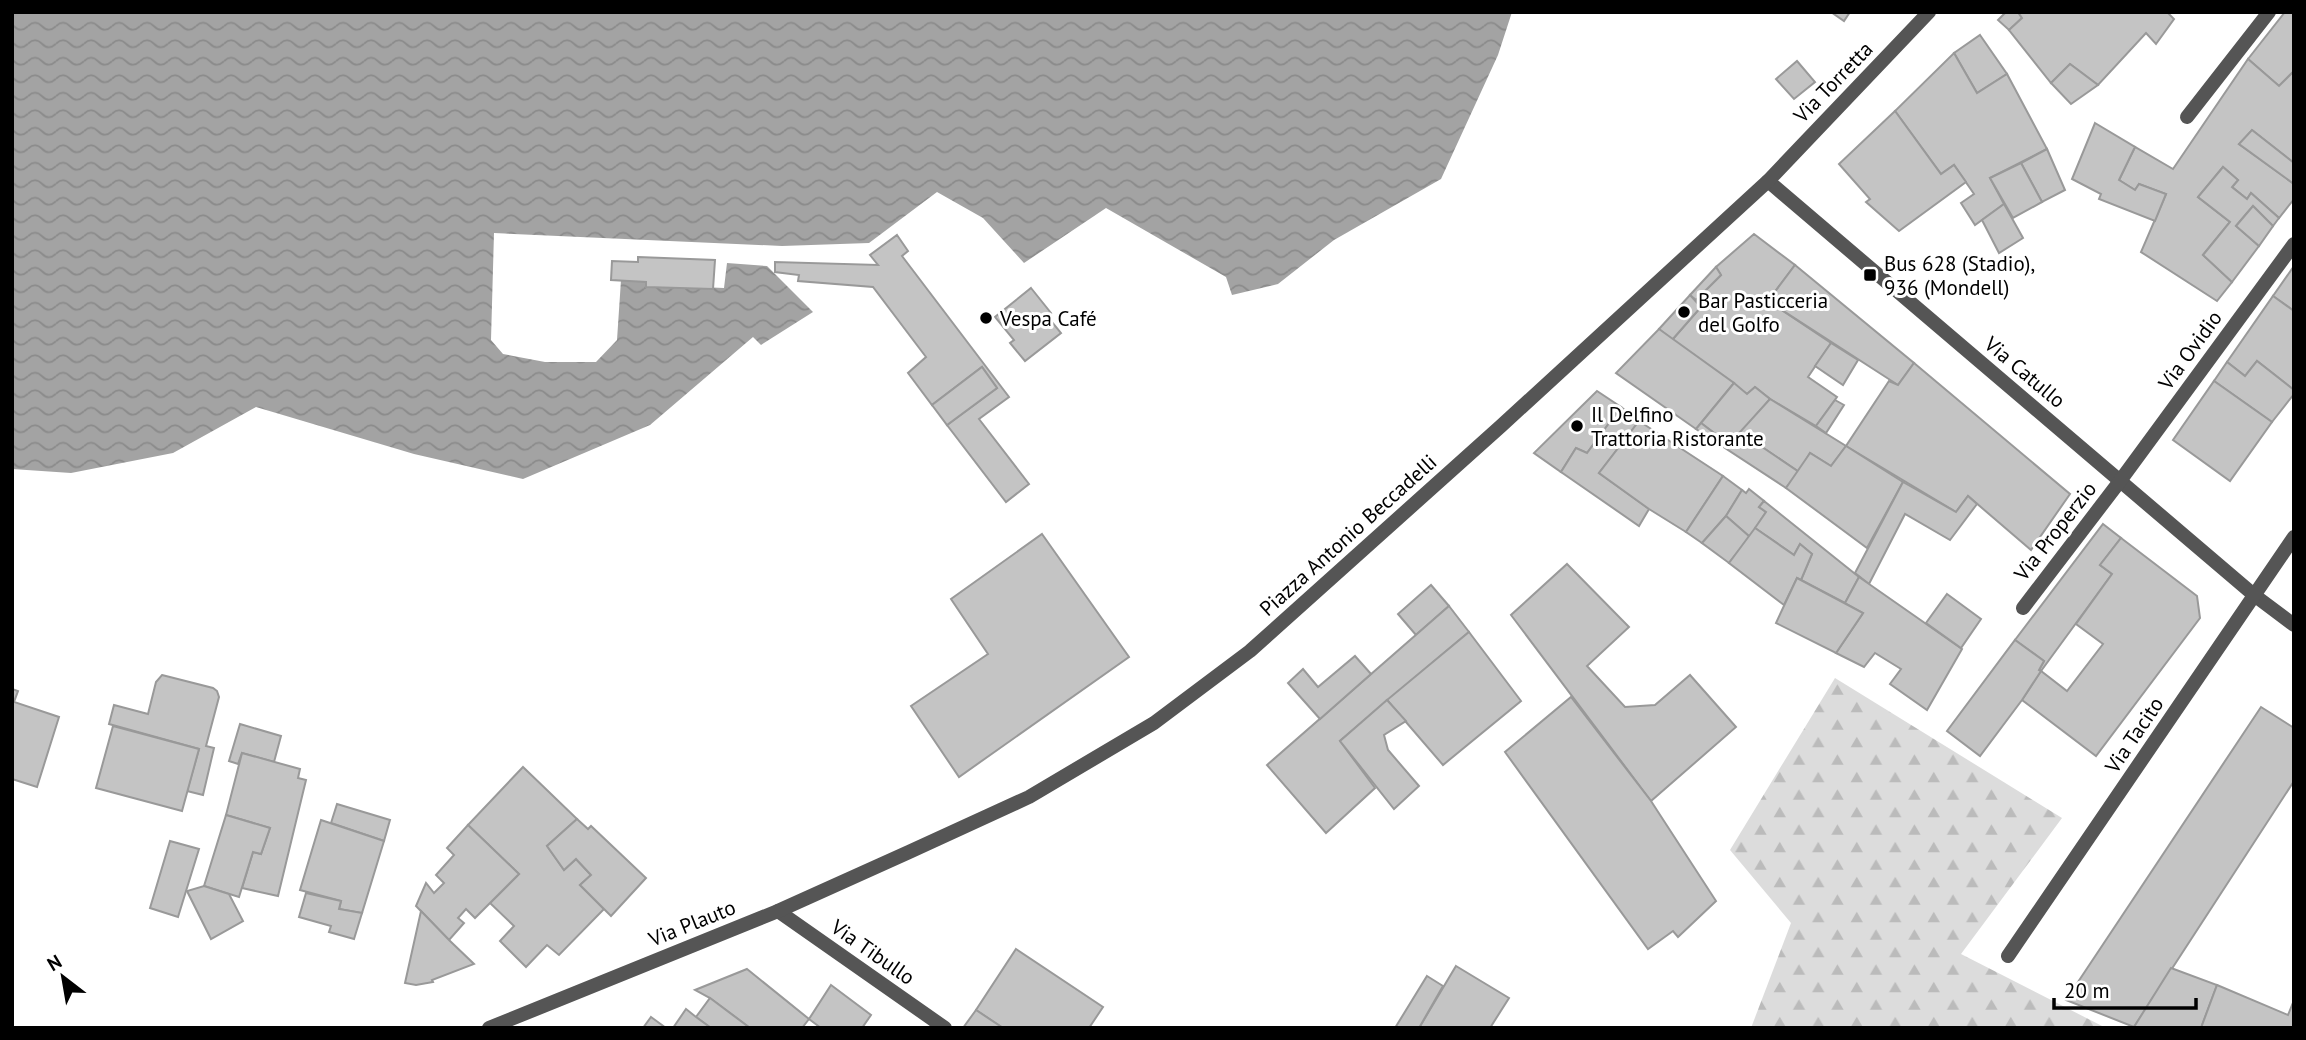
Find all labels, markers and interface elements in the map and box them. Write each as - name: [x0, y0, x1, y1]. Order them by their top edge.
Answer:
- street label: Via Torretta: [1787, 36, 1878, 129]
- place label: Bus 628 (Stadio), 936 (Mondell): [1884, 250, 2035, 301]
- marker: Bus 628 (Stadio), 936 (Mondell): [1862, 267, 1878, 283]
- place label: Bar Pasticceria del Golfo: [1698, 287, 1828, 338]
- marker: Bar Pasticceria del Golfo: [1676, 304, 1692, 320]
- place label: Vespa Café: [999, 305, 1097, 332]
- street label: Via Ovidio: [2152, 305, 2228, 396]
- marker: Vespa Café: [978, 310, 994, 326]
- street label: Via Catullo: [1978, 330, 2071, 414]
- place label: Il Delfino Trattoria Ristorante: [1591, 401, 1764, 452]
- marker: Il Delfino Trattoria Ristorante: [1569, 418, 1585, 434]
- street label: Piazza Antonio Beccadelli: [1254, 448, 1442, 622]
- street label: Via Properzio: [2007, 476, 2102, 587]
- street label: Via Tacito: [2098, 692, 2169, 779]
- street label: Via Plauto: [644, 893, 739, 953]
- street label: Via Tibullo: [825, 913, 920, 991]
- north arrow: [28, 942, 98, 1012]
- text: N: [43, 949, 66, 976]
- scale bar: [2054, 967, 2196, 1011]
- text: 20 m: [2064, 977, 2110, 1004]

